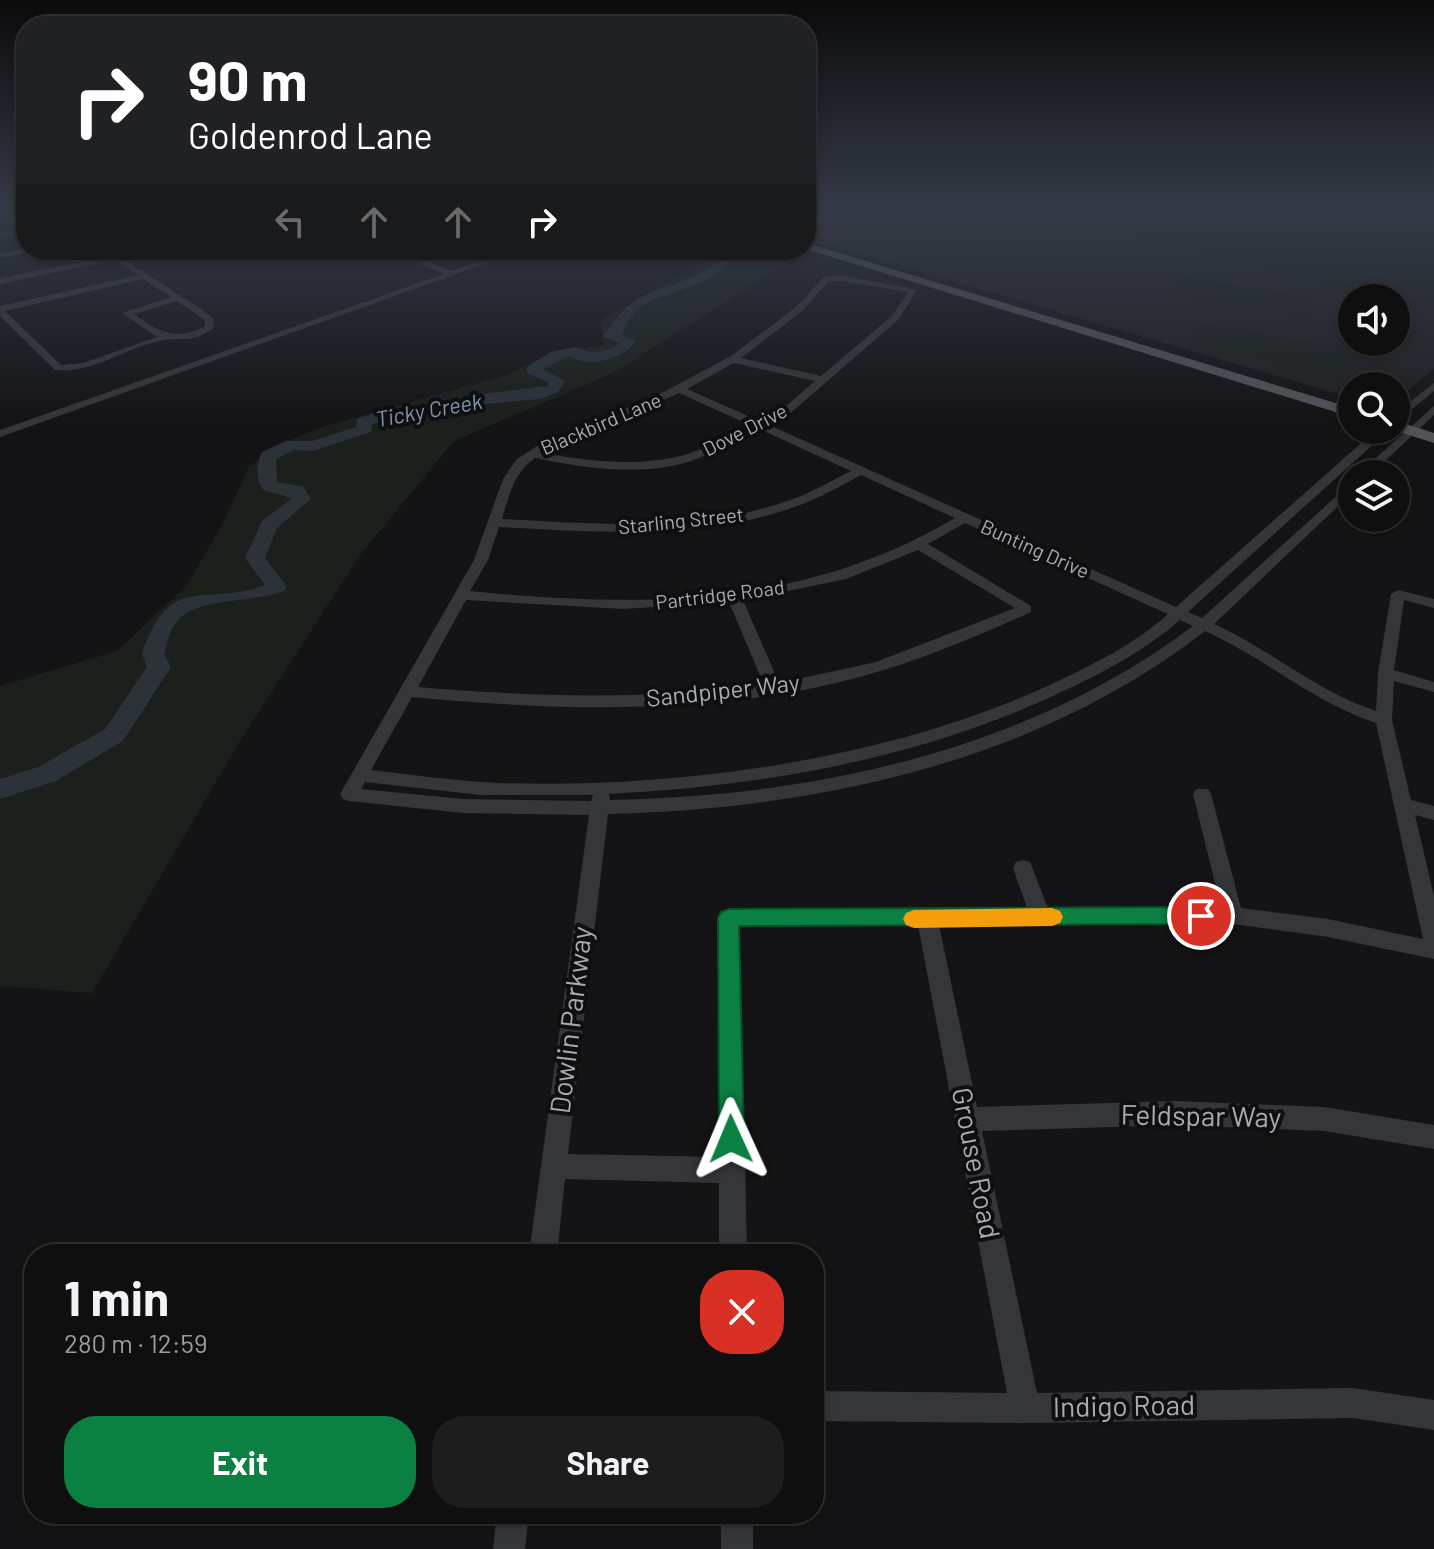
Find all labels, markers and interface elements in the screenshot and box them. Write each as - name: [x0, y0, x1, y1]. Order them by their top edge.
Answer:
- text: 90 m: [188, 45, 308, 112]
- icon: right: [56, 48, 160, 152]
- text: Goldenrod Lane: [188, 113, 433, 156]
- icon: left: [268, 200, 312, 244]
- icon: ahead: [352, 200, 396, 244]
- icon: ahead: [436, 200, 480, 244]
- icon: right: [520, 200, 564, 244]
- map controls: [1338, 284, 1410, 532]
- button: sound: [1338, 284, 1410, 356]
- button: search: [1338, 372, 1410, 444]
- water label: Ticky Creek: [374, 387, 484, 431]
- street label: Blackbird Lane: [537, 387, 665, 459]
- street label: Dove Drive: [698, 398, 791, 461]
- button: layers: [1338, 460, 1410, 532]
- street label: Starling Street: [617, 501, 745, 539]
- street label: Bunting Drive: [977, 513, 1093, 583]
- street label: Partridge Road: [654, 574, 786, 614]
- street label: Sandpiper Way: [645, 667, 801, 712]
- pin: [1167, 882, 1235, 950]
- icon: arrive: [1179, 894, 1223, 938]
- street label: Dowlin Parkway: [542, 924, 598, 1115]
- street label: Grouse Road: [946, 1084, 1008, 1241]
- position arrow: [689, 1097, 773, 1181]
- street label: Feldspar Way: [1120, 1097, 1282, 1133]
- text: 1 min: [64, 1268, 169, 1326]
- button: close: [700, 1270, 784, 1354]
- text: 280 m · 12:59: [64, 1327, 208, 1358]
- street label: Indigo Road: [1053, 1387, 1195, 1423]
- button: Exit: [64, 1416, 416, 1508]
- button: Share: [432, 1416, 784, 1508]

